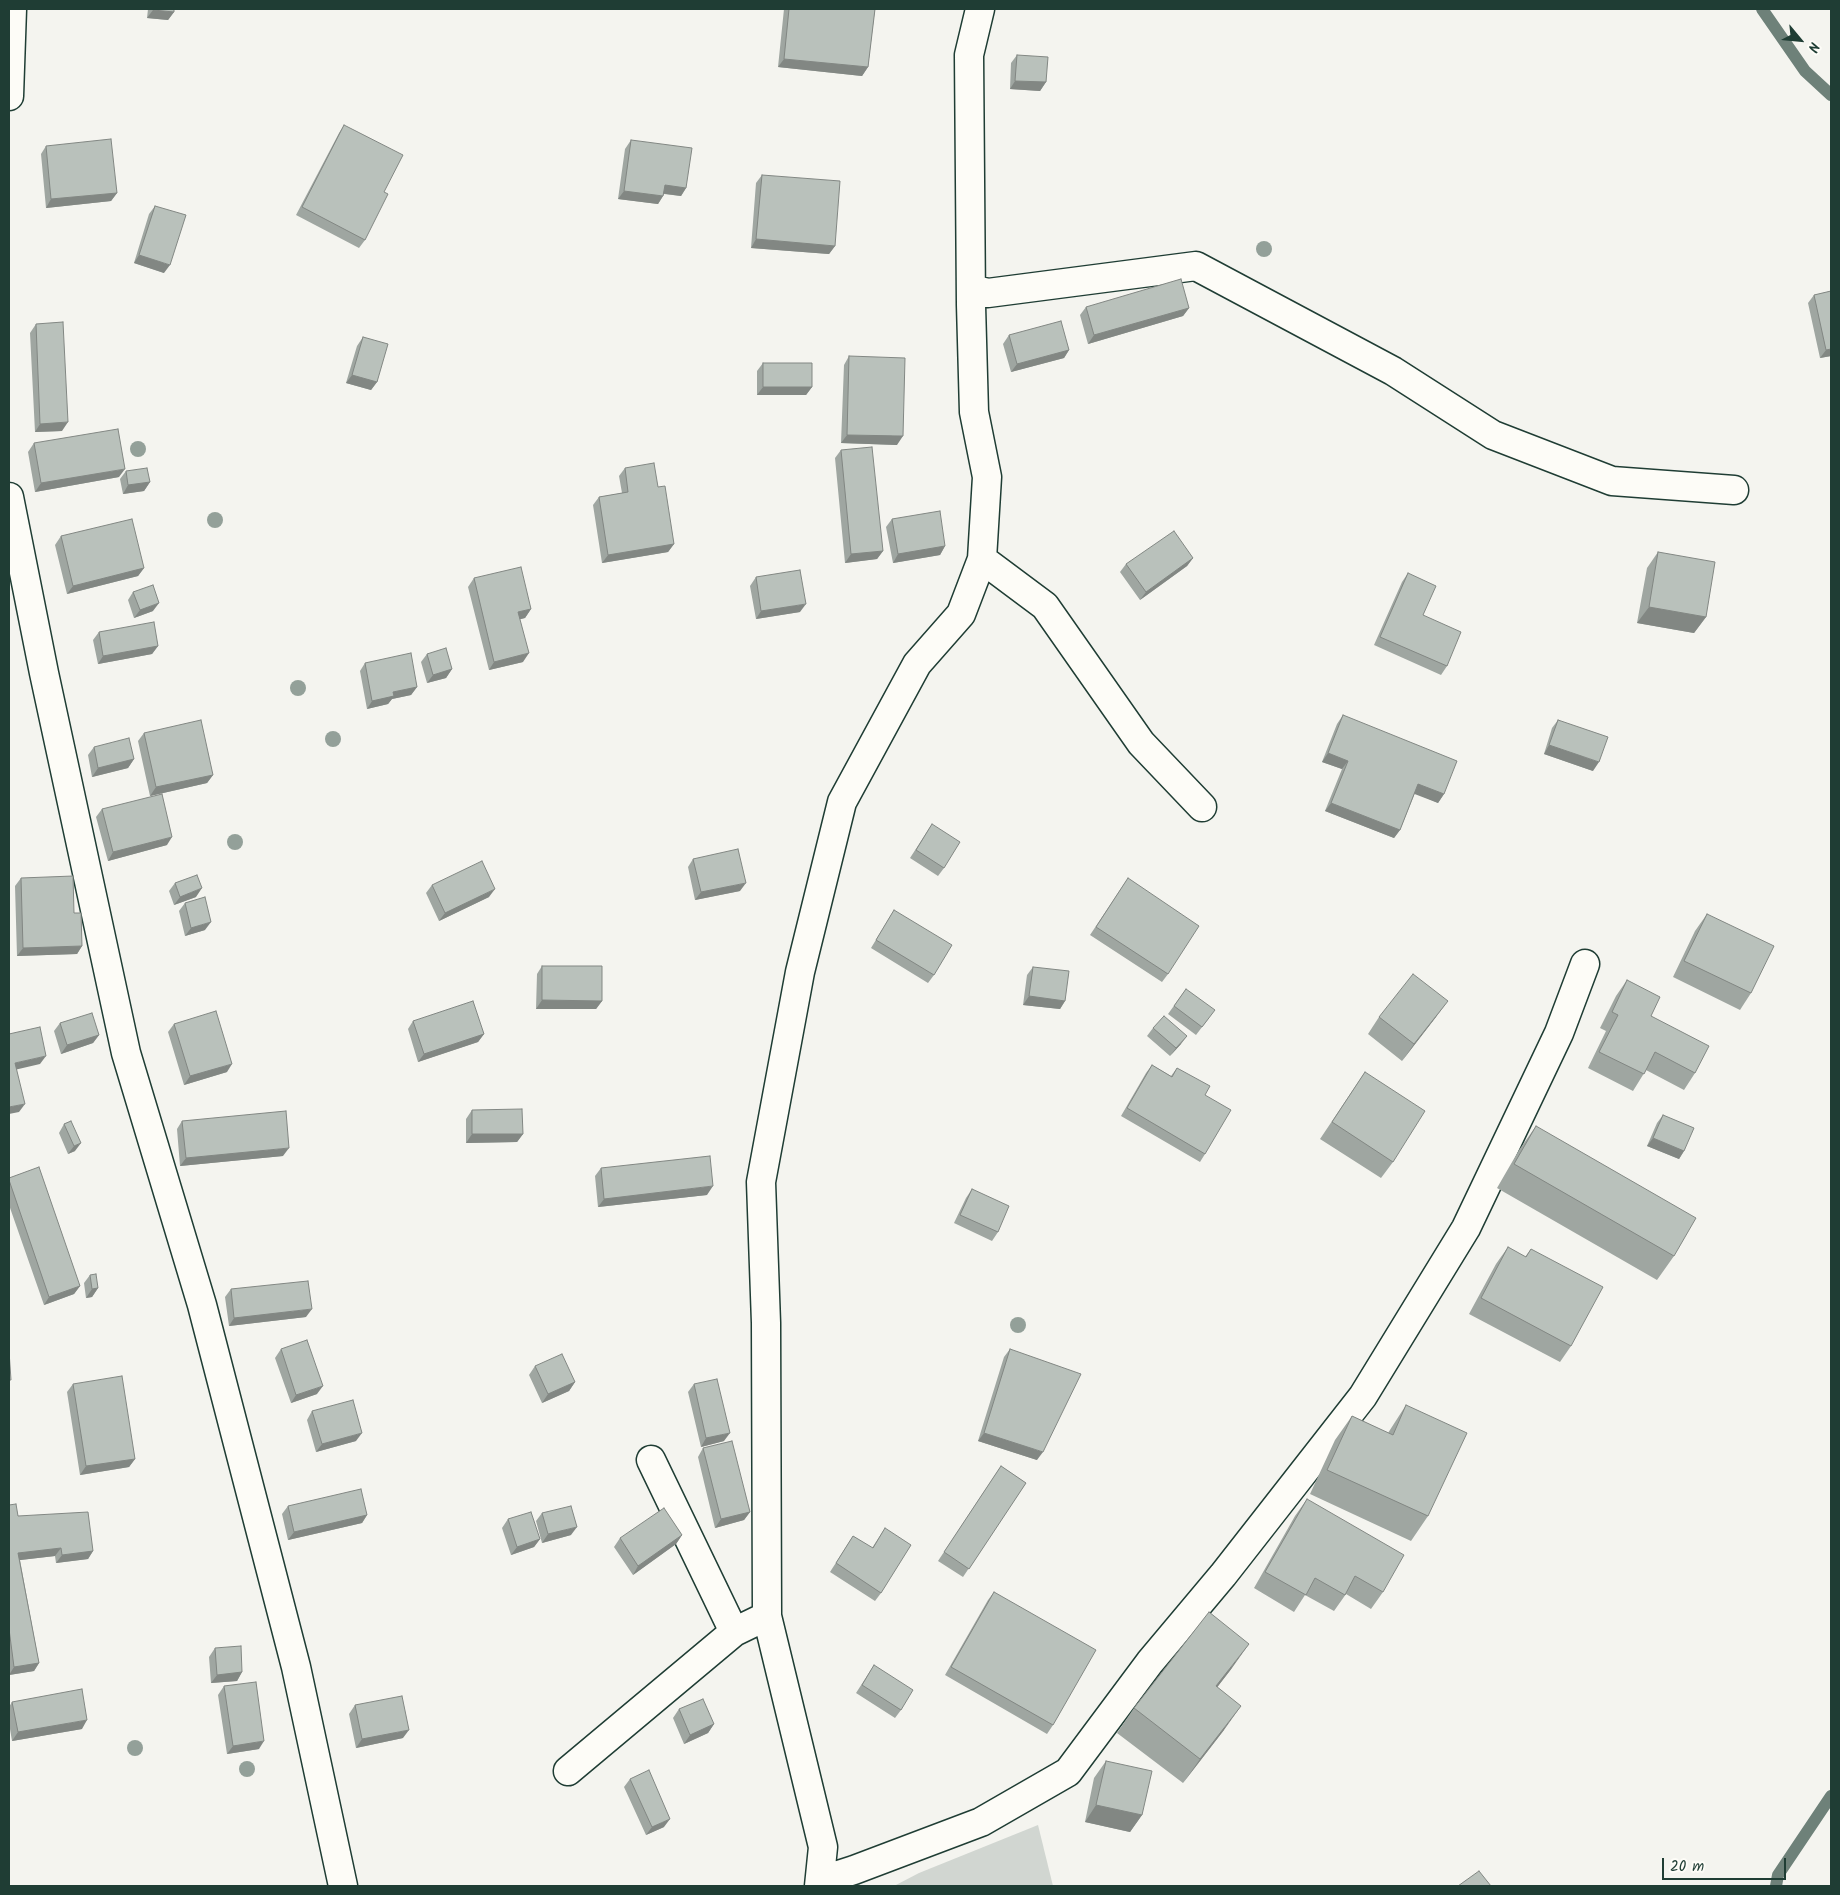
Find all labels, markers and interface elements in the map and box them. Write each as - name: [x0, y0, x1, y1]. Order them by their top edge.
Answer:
- north arrow: [1775, 15, 1825, 65]
- text: N: [1801, 38, 1825, 56]
- scale bar: [1665, 1848, 1789, 1880]
- text: 20 m: [1670, 1855, 1704, 1879]

